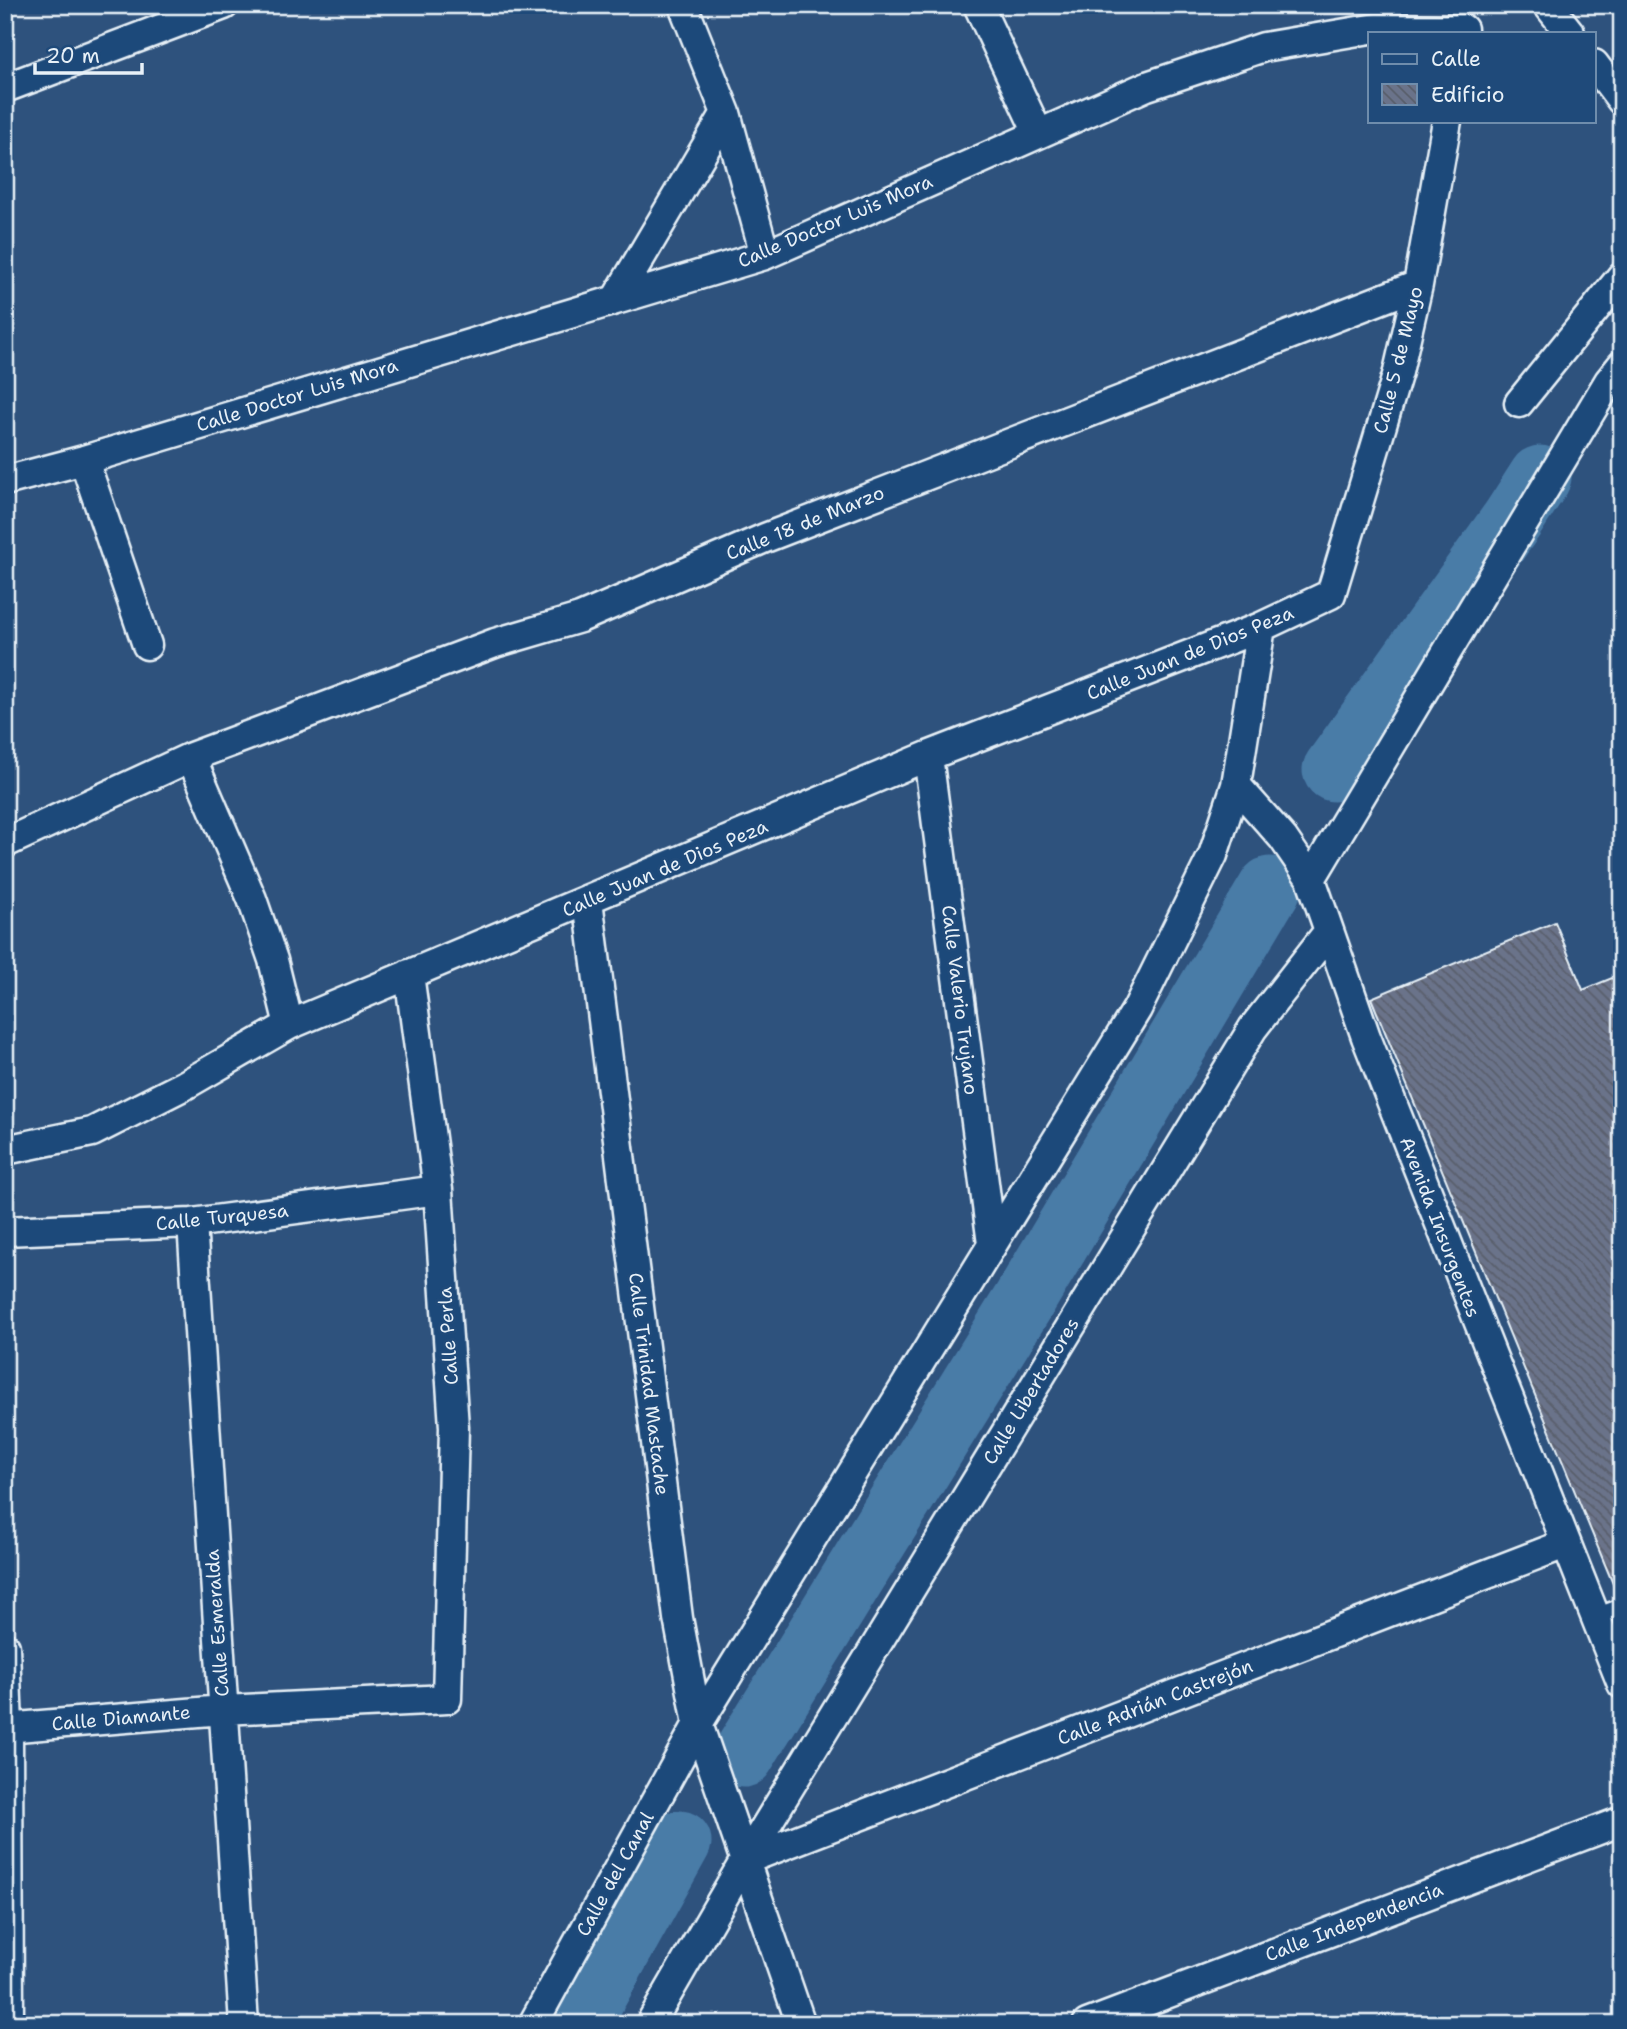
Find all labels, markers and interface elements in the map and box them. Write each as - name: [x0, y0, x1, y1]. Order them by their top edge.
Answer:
- scale bar: [35, 32, 142, 76]
- legend: [1368, 32, 1596, 122]
- text: 20 m: [46, 42, 100, 70]
- text: Calle: [1431, 45, 1481, 73]
- text: Edificio: [1431, 81, 1504, 109]
- street label: Calle Doctor Luis Mora: [734, 169, 936, 273]
- street label: Calle 5 de Mayo: [1368, 284, 1428, 436]
- street label: Calle Doctor Luis Mora: [193, 352, 401, 438]
- street label: Calle 18 de Marzo: [722, 480, 888, 566]
- street label: Calle Juan de Dios Peza: [1083, 600, 1297, 706]
- street label: Calle Juan de Dios Peza: [558, 813, 772, 923]
- street label: Calle Valerio Trujano: [936, 904, 984, 1096]
- street label: Avenida Insurgentes: [1394, 1133, 1486, 1321]
- street label: Calle Turquesa: [154, 1198, 290, 1236]
- street label: Calle Trinidad Mastache: [623, 1271, 675, 1497]
- street label: Calle Perla: [432, 1286, 464, 1386]
- street label: Calle Libertadores: [977, 1313, 1085, 1469]
- street label: Calle Esmeralda: [199, 1548, 235, 1698]
- street label: Calle Adrián Castrejón: [1054, 1653, 1256, 1751]
- street label: Calle Diamante: [51, 1699, 191, 1737]
- street label: Calle del Canal: [570, 1807, 660, 1941]
- street label: Calle Independencia: [1262, 1876, 1447, 1967]

